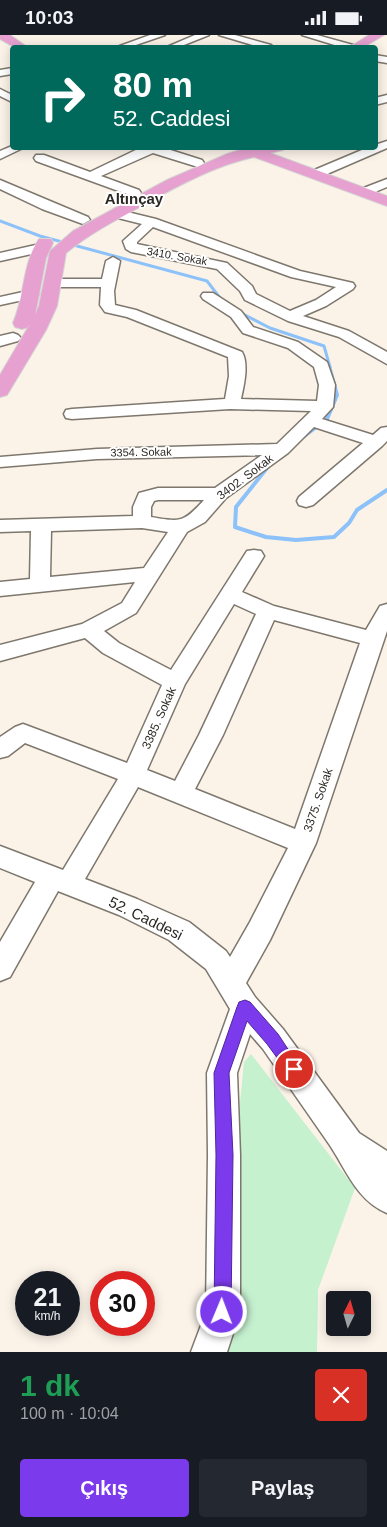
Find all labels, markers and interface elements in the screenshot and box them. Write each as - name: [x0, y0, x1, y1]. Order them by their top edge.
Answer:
- text: 10:03: [25, 7, 74, 28]
- icon: right: [30, 65, 95, 130]
- text: 80 m: [113, 65, 193, 104]
- text: 52. Caddesi: [113, 106, 230, 131]
- district label: Altınçay: [105, 190, 164, 207]
- street label: 3410. Sokak: [146, 245, 209, 267]
- street label: 3354. Sokak: [110, 445, 172, 459]
- street label: 3402. Sokak: [214, 451, 277, 503]
- street label: 3385. Sokak: [139, 684, 179, 751]
- street label: 3375. Sokak: [301, 765, 336, 834]
- street label: 52. Caddesi: [106, 893, 186, 943]
- pin: [273, 1048, 315, 1090]
- icon: arrive: [280, 1055, 308, 1083]
- speed limit sign: 30: [90, 1271, 155, 1336]
- text: 21: [34, 1283, 61, 1311]
- position arrow: [195, 1285, 247, 1337]
- north arrow: [326, 1291, 371, 1336]
- map controls: [326, 1291, 371, 1336]
- text: km/h: [34, 1309, 61, 1323]
- text: 1 dk: [20, 1369, 80, 1402]
- button: close: [315, 1369, 367, 1421]
- text: 100 m · 10:04: [20, 1405, 119, 1422]
- button: Çıkış: [20, 1459, 189, 1517]
- button: Paylaş: [199, 1459, 367, 1517]

